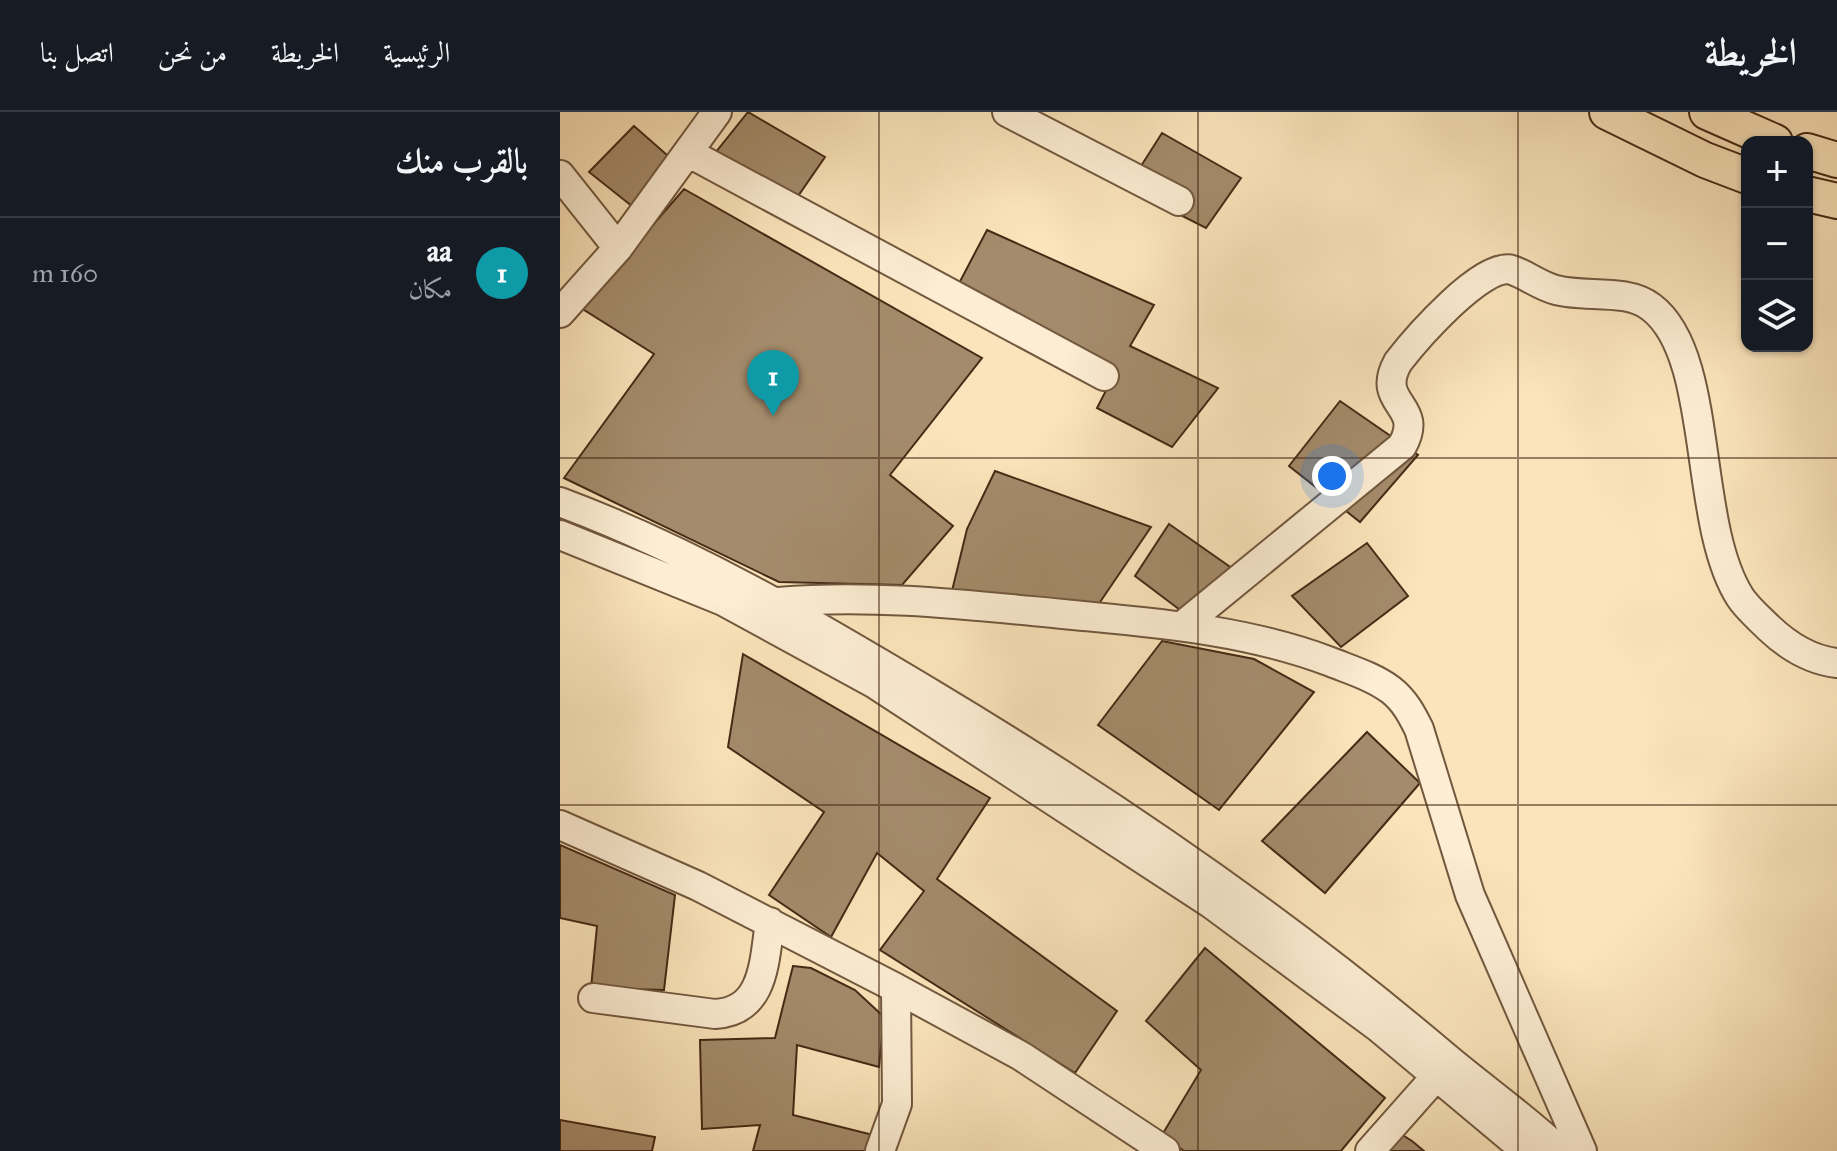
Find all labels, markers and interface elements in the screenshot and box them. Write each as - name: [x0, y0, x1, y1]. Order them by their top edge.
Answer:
- text: الخريطة: [1705, 29, 1797, 75]
- text: اتصل بنا: [40, 35, 114, 70]
- text: من نحن: [158, 35, 227, 70]
- text: الخريطة: [271, 35, 339, 70]
- text: الرئيسية: [383, 35, 450, 70]
- map controls: [1741, 136, 1813, 352]
- button: +: [1741, 136, 1813, 208]
- text: بالقرب منك: [395, 140, 528, 181]
- button: −: [1741, 208, 1813, 280]
- text: aa: [427, 233, 452, 269]
- text: 160 m: [32, 257, 98, 289]
- text: 1: [497, 257, 507, 289]
- text: مكان: [408, 273, 452, 305]
- button: layers: [1741, 280, 1813, 352]
- pin: 1: [747, 350, 799, 416]
- your location: [1312, 456, 1352, 496]

